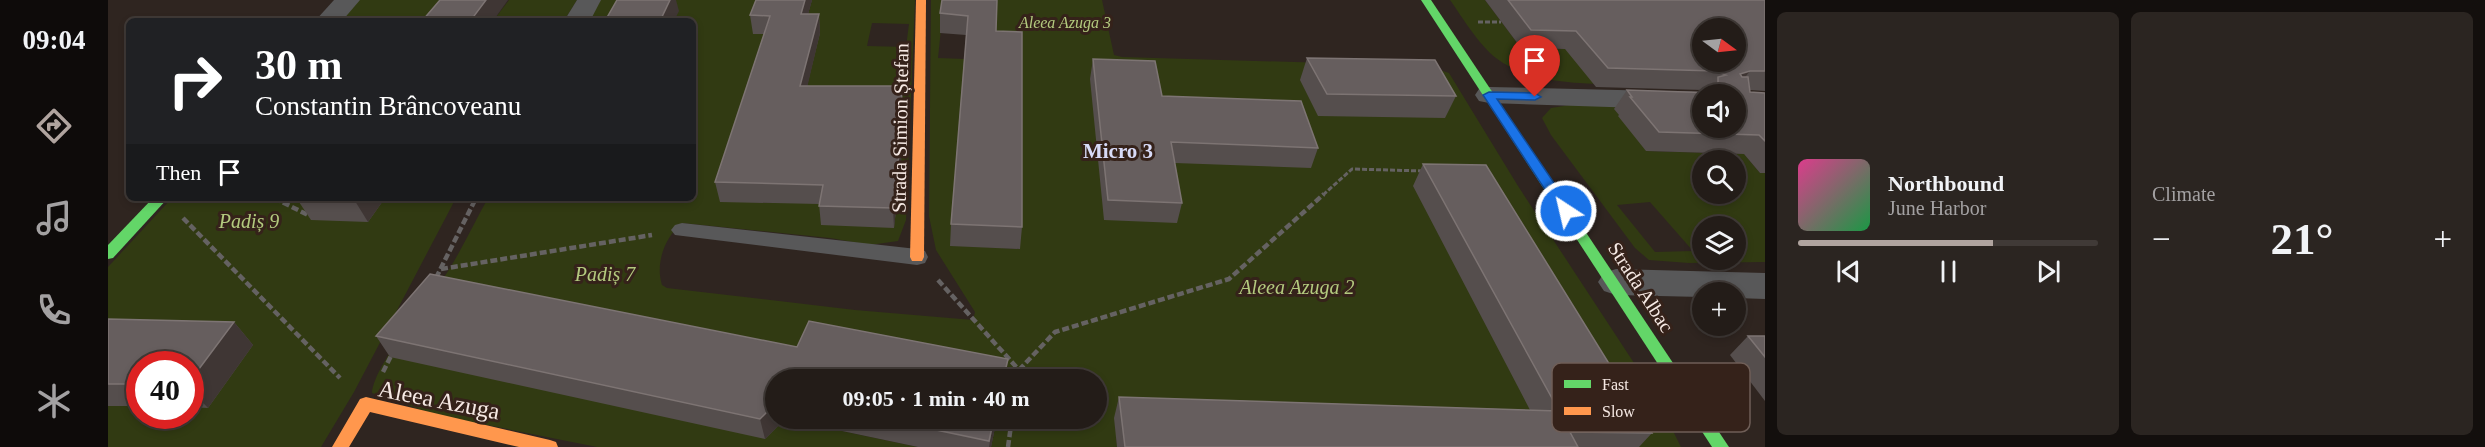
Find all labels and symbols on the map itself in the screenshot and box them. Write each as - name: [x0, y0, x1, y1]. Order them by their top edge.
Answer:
- park label: Aleea Azuga 3: [1018, 14, 1111, 32]
- north arrow: [1692, 18, 1746, 72]
- pin: [1509, 35, 1560, 97]
- street label: Strada Simion Ștefan: [888, 43, 913, 213]
- district label: Micro 3: [1083, 139, 1153, 163]
- position arrow: [1534, 179, 1598, 243]
- park label: Padiș 9: [218, 210, 279, 233]
- street label: Strada Albac: [1604, 238, 1678, 336]
- park label: Padiș 7: [574, 263, 636, 286]
- park label: Aleea Azuga 2: [1237, 276, 1355, 299]
- speed limit sign: 40: [126, 351, 204, 429]
- legend: [1552, 363, 1750, 432]
- street label: Aleea Azuga: [376, 375, 502, 425]
- text: Fast: [1602, 376, 1629, 393]
- text: Slow: [1602, 403, 1635, 420]

